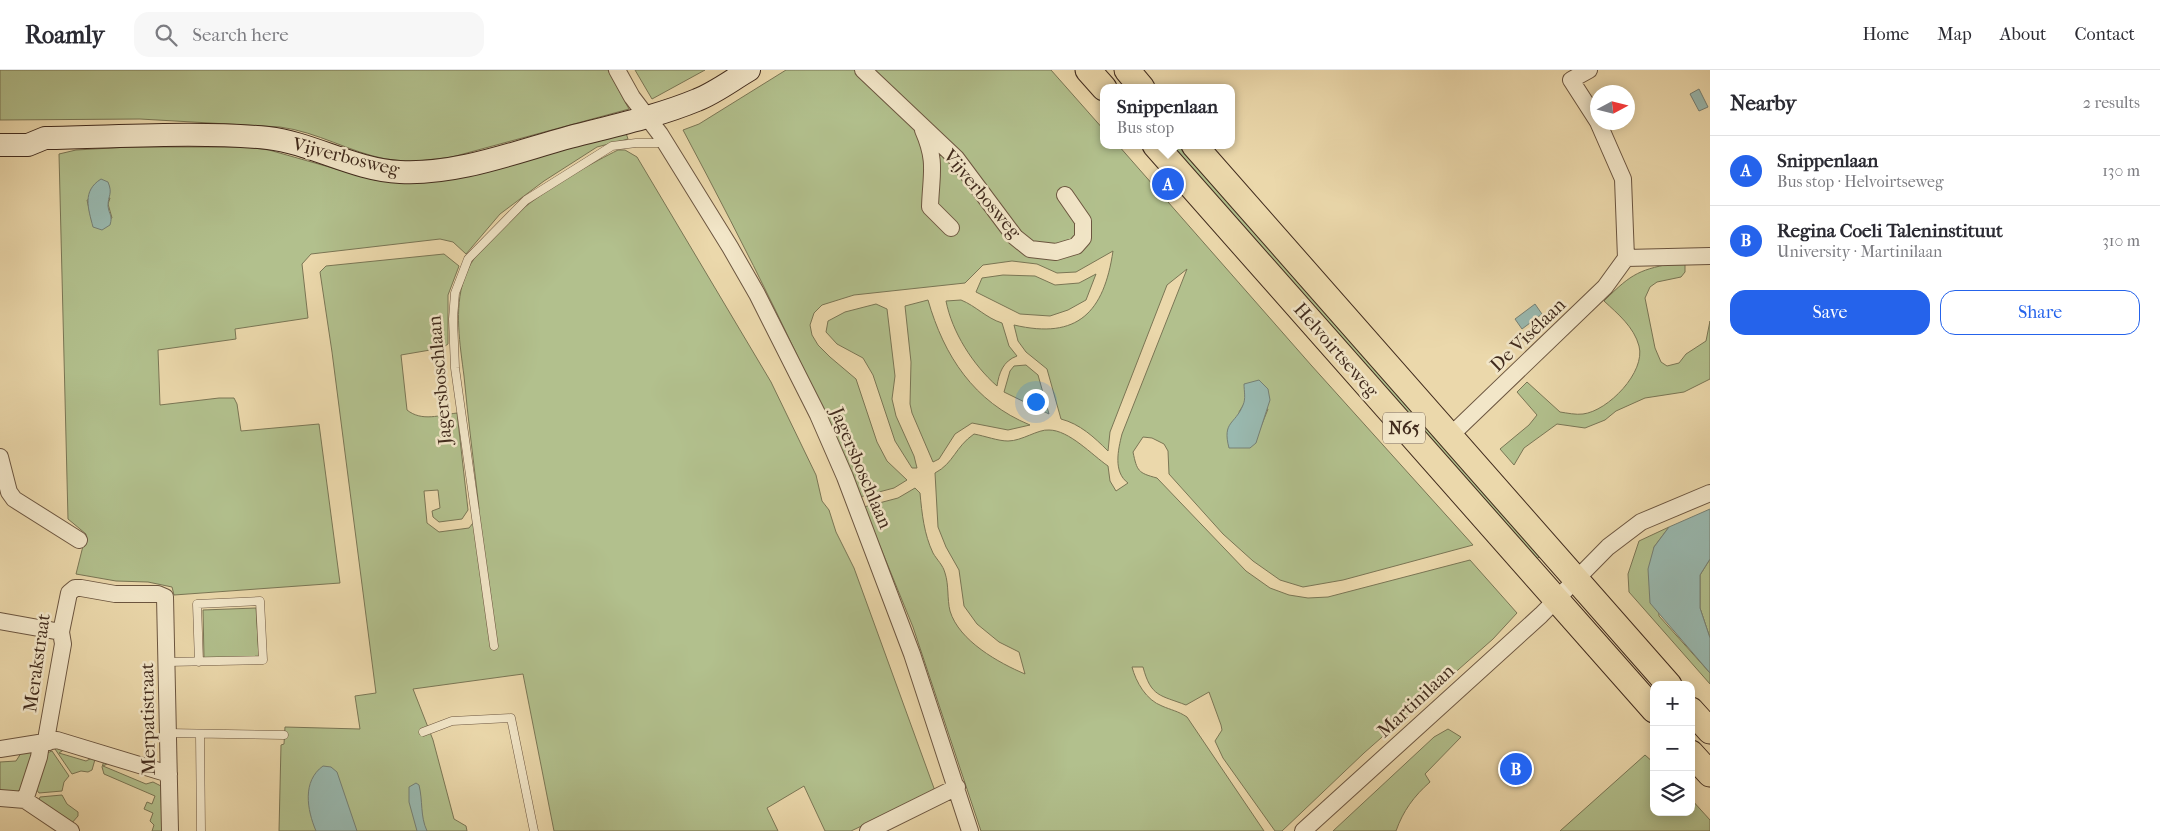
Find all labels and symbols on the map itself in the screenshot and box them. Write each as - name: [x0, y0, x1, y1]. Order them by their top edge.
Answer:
- north arrow: [1590, 85, 1635, 130]
- street label: Vijverbosweg: [289, 133, 402, 181]
- street label: Vijverbosweg: [938, 144, 1026, 244]
- pin: A: [1152, 165, 1184, 203]
- street label: De Visélaan: [1486, 294, 1570, 376]
- street label: Helvoirtseweg: [1289, 298, 1384, 402]
- street label: Jagersboschlaan: [423, 314, 457, 448]
- your location: [1023, 389, 1049, 415]
- street label: Jagersboschlaan: [825, 402, 896, 532]
- road number: N65: [1383, 412, 1425, 443]
- street label: Merakstraat: [19, 612, 55, 714]
- street label: Martinilaan: [1373, 660, 1459, 742]
- street label: Merpatistraat: [136, 662, 160, 776]
- pin: B: [1500, 750, 1532, 788]

